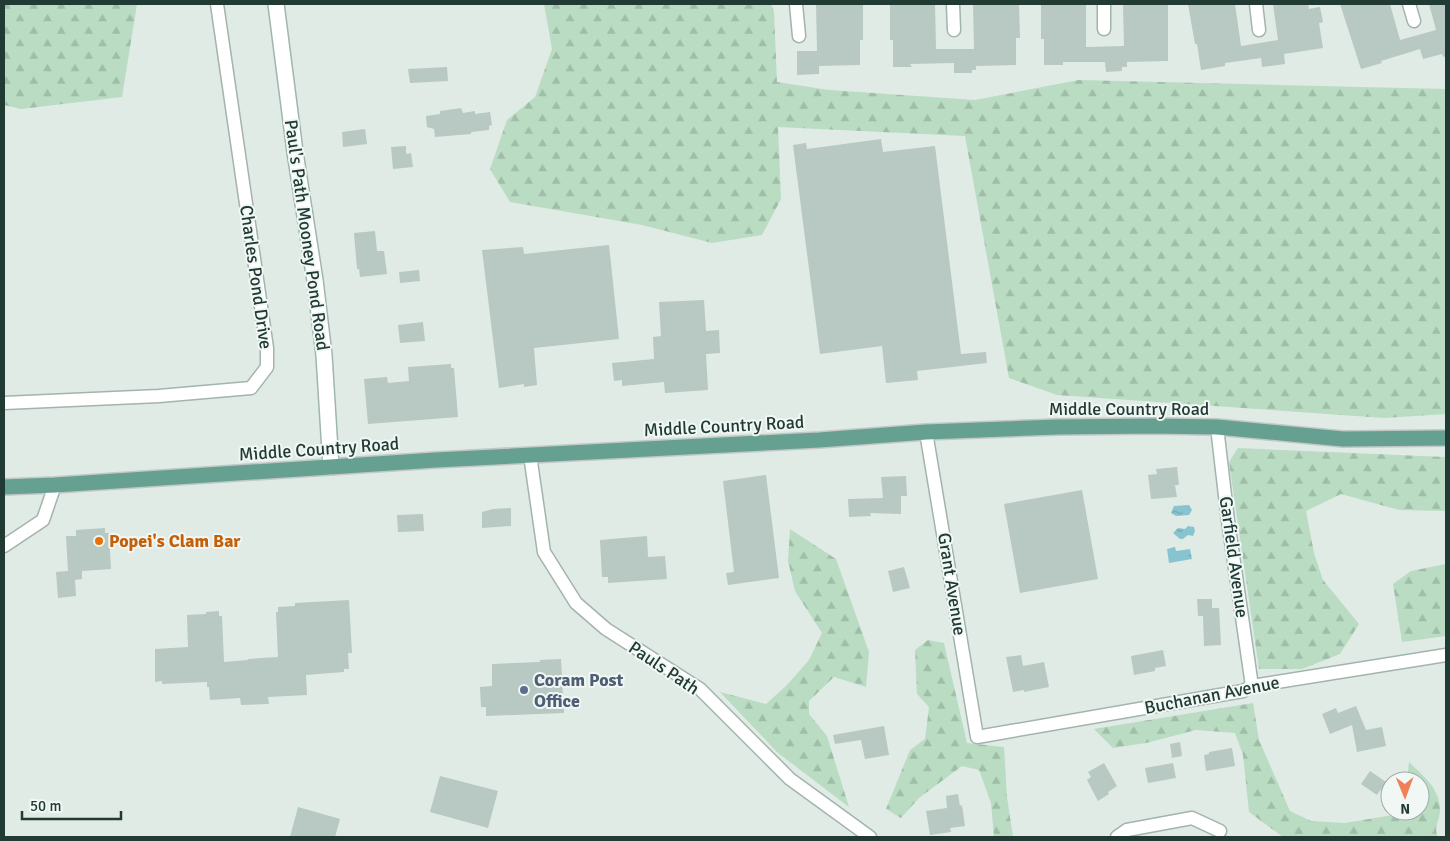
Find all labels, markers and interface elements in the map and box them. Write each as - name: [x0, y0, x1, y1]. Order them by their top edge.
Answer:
- street label: Paul's Path Mooney Pond Road: [280, 118, 334, 352]
- street label: Charles Pond Drive: [235, 204, 277, 350]
- street label: Middle Country Road: [1049, 398, 1209, 420]
- street label: Middle Country Road: [643, 411, 805, 441]
- street label: Middle Country Road: [238, 432, 400, 466]
- street label: Garfield Avenue: [1215, 495, 1253, 619]
- place label: Popei's Clam Bar: [109, 530, 241, 552]
- street label: Grant Avenue: [933, 531, 971, 637]
- marker: Popei's Clam Bar: [93, 535, 105, 547]
- street label: Pauls Path: [624, 636, 704, 700]
- place label: Coram Post Office: [534, 669, 624, 712]
- street label: Buchanan Avenue: [1143, 671, 1281, 719]
- marker: Coram Post Office: [518, 684, 530, 696]
- north arrow: [1380, 771, 1430, 821]
- scale bar: [22, 788, 121, 820]
- text: 50 m: [30, 797, 61, 815]
- text: N: [1400, 800, 1410, 817]

